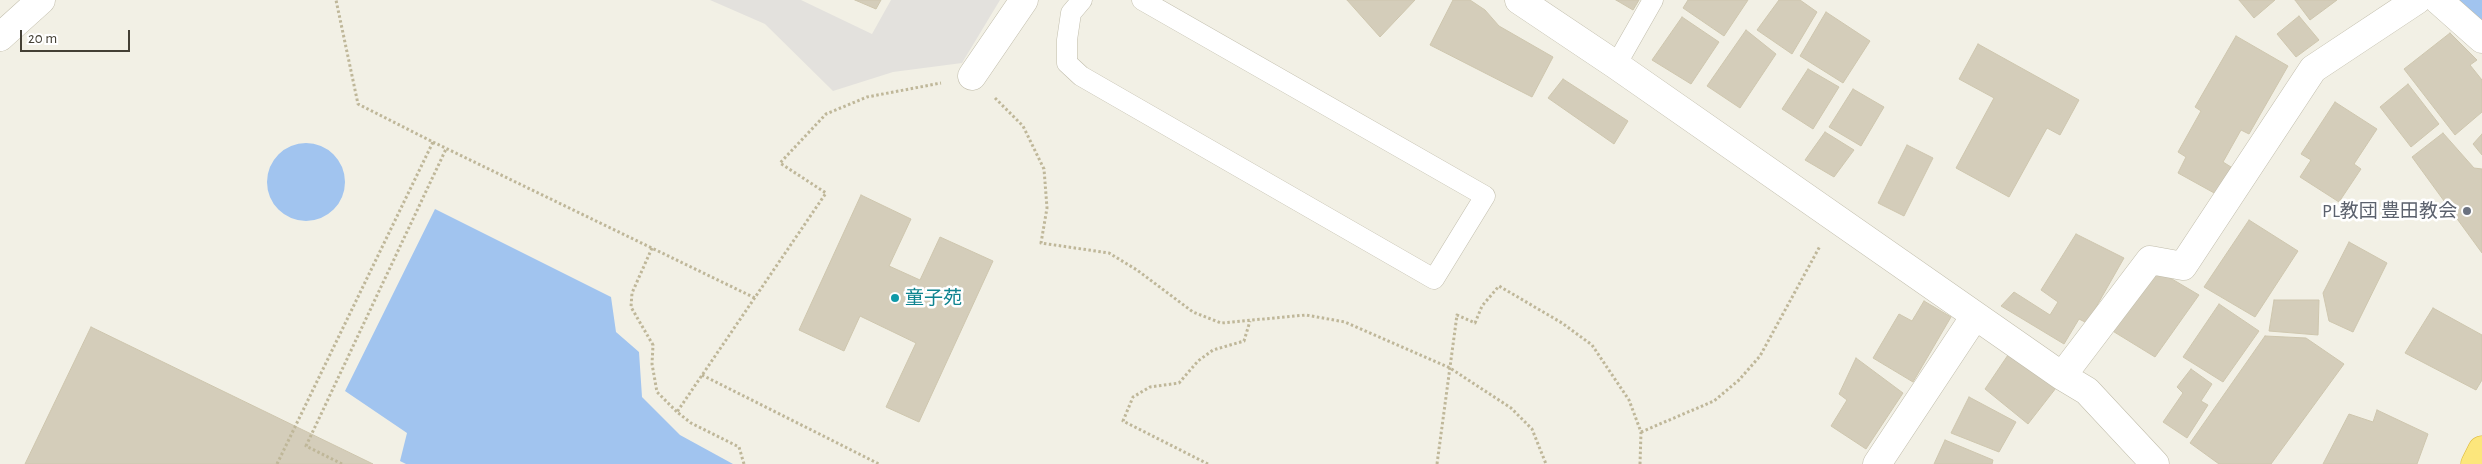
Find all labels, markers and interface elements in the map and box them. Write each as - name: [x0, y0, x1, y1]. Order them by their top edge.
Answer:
- scale bar: [22, 20, 132, 52]
- text: 20 m: [28, 31, 57, 46]
- place label: PL教団 豊田教会: [2322, 200, 2457, 222]
- marker: PL教団 豊田教会: [2461, 205, 2473, 217]
- place label: 童子苑: [905, 287, 962, 309]
- marker: 童子苑: [889, 292, 901, 304]

